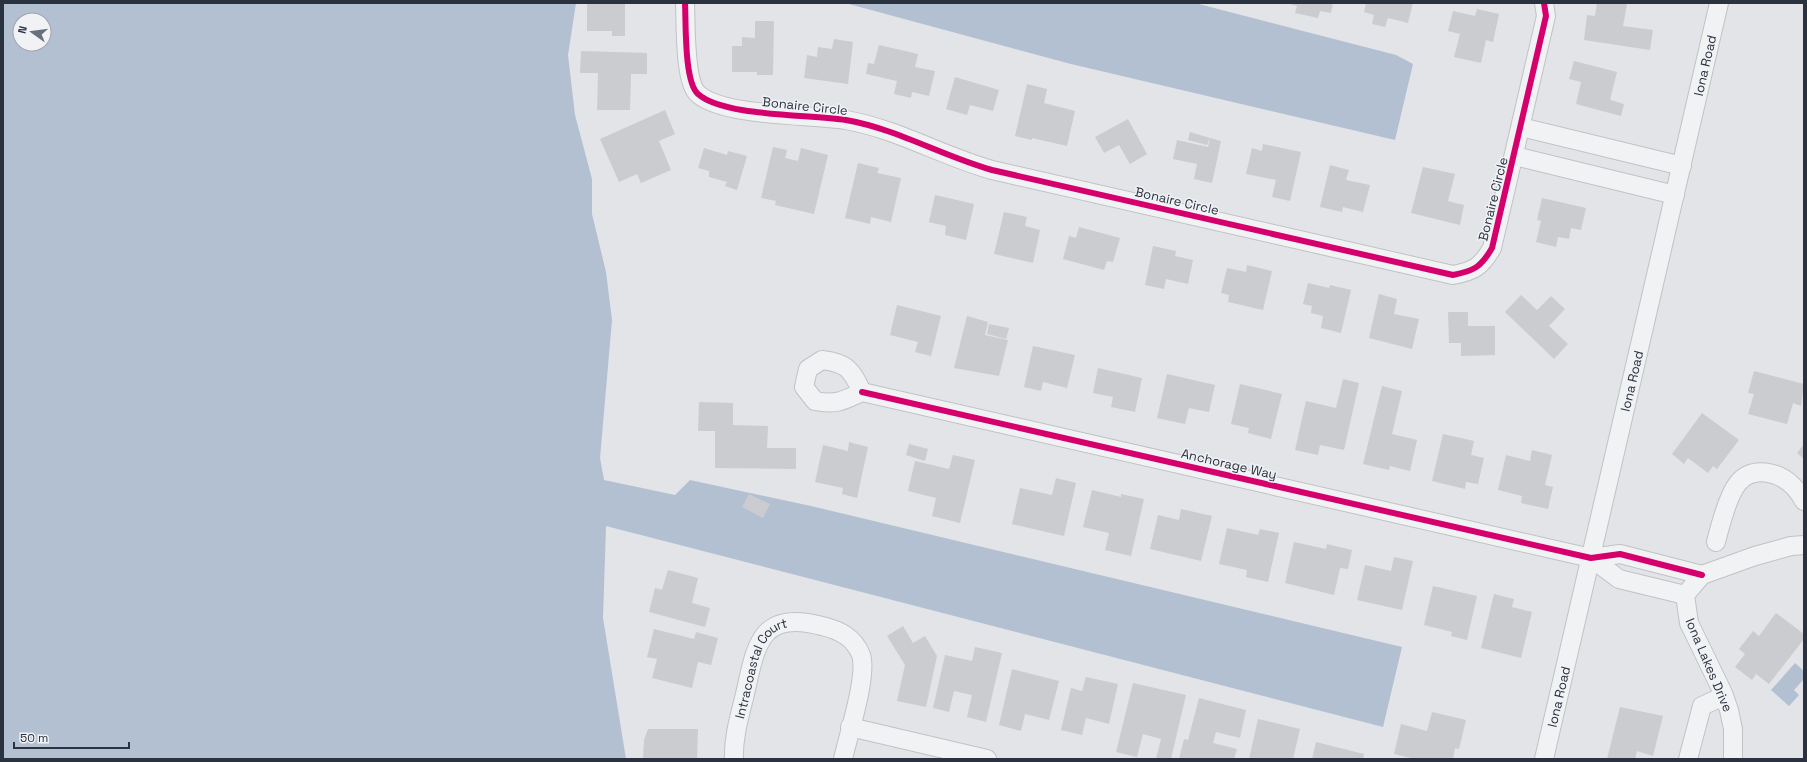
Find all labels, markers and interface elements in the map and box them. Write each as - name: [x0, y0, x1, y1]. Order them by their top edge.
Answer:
- north arrow: [12, 12, 52, 52]
- text: N: [15, 24, 30, 35]
- street label: Iona Road: [1689, 33, 1720, 97]
- street label: Bonaire Circle: [761, 93, 849, 119]
- street label: Bonaire Circle: [1474, 155, 1512, 243]
- street label: Bonaire Circle: [1133, 183, 1221, 219]
- street label: Iona Road: [1616, 349, 1647, 413]
- street label: Anchorage Way: [1179, 445, 1279, 483]
- street label: Intracoastal Court: [731, 614, 789, 720]
- street label: Iona Lakes Drive: [1682, 616, 1736, 714]
- street label: Iona Road: [1543, 665, 1574, 729]
- scale bar: [14, 724, 129, 750]
- text: 50 m: [20, 730, 48, 746]

